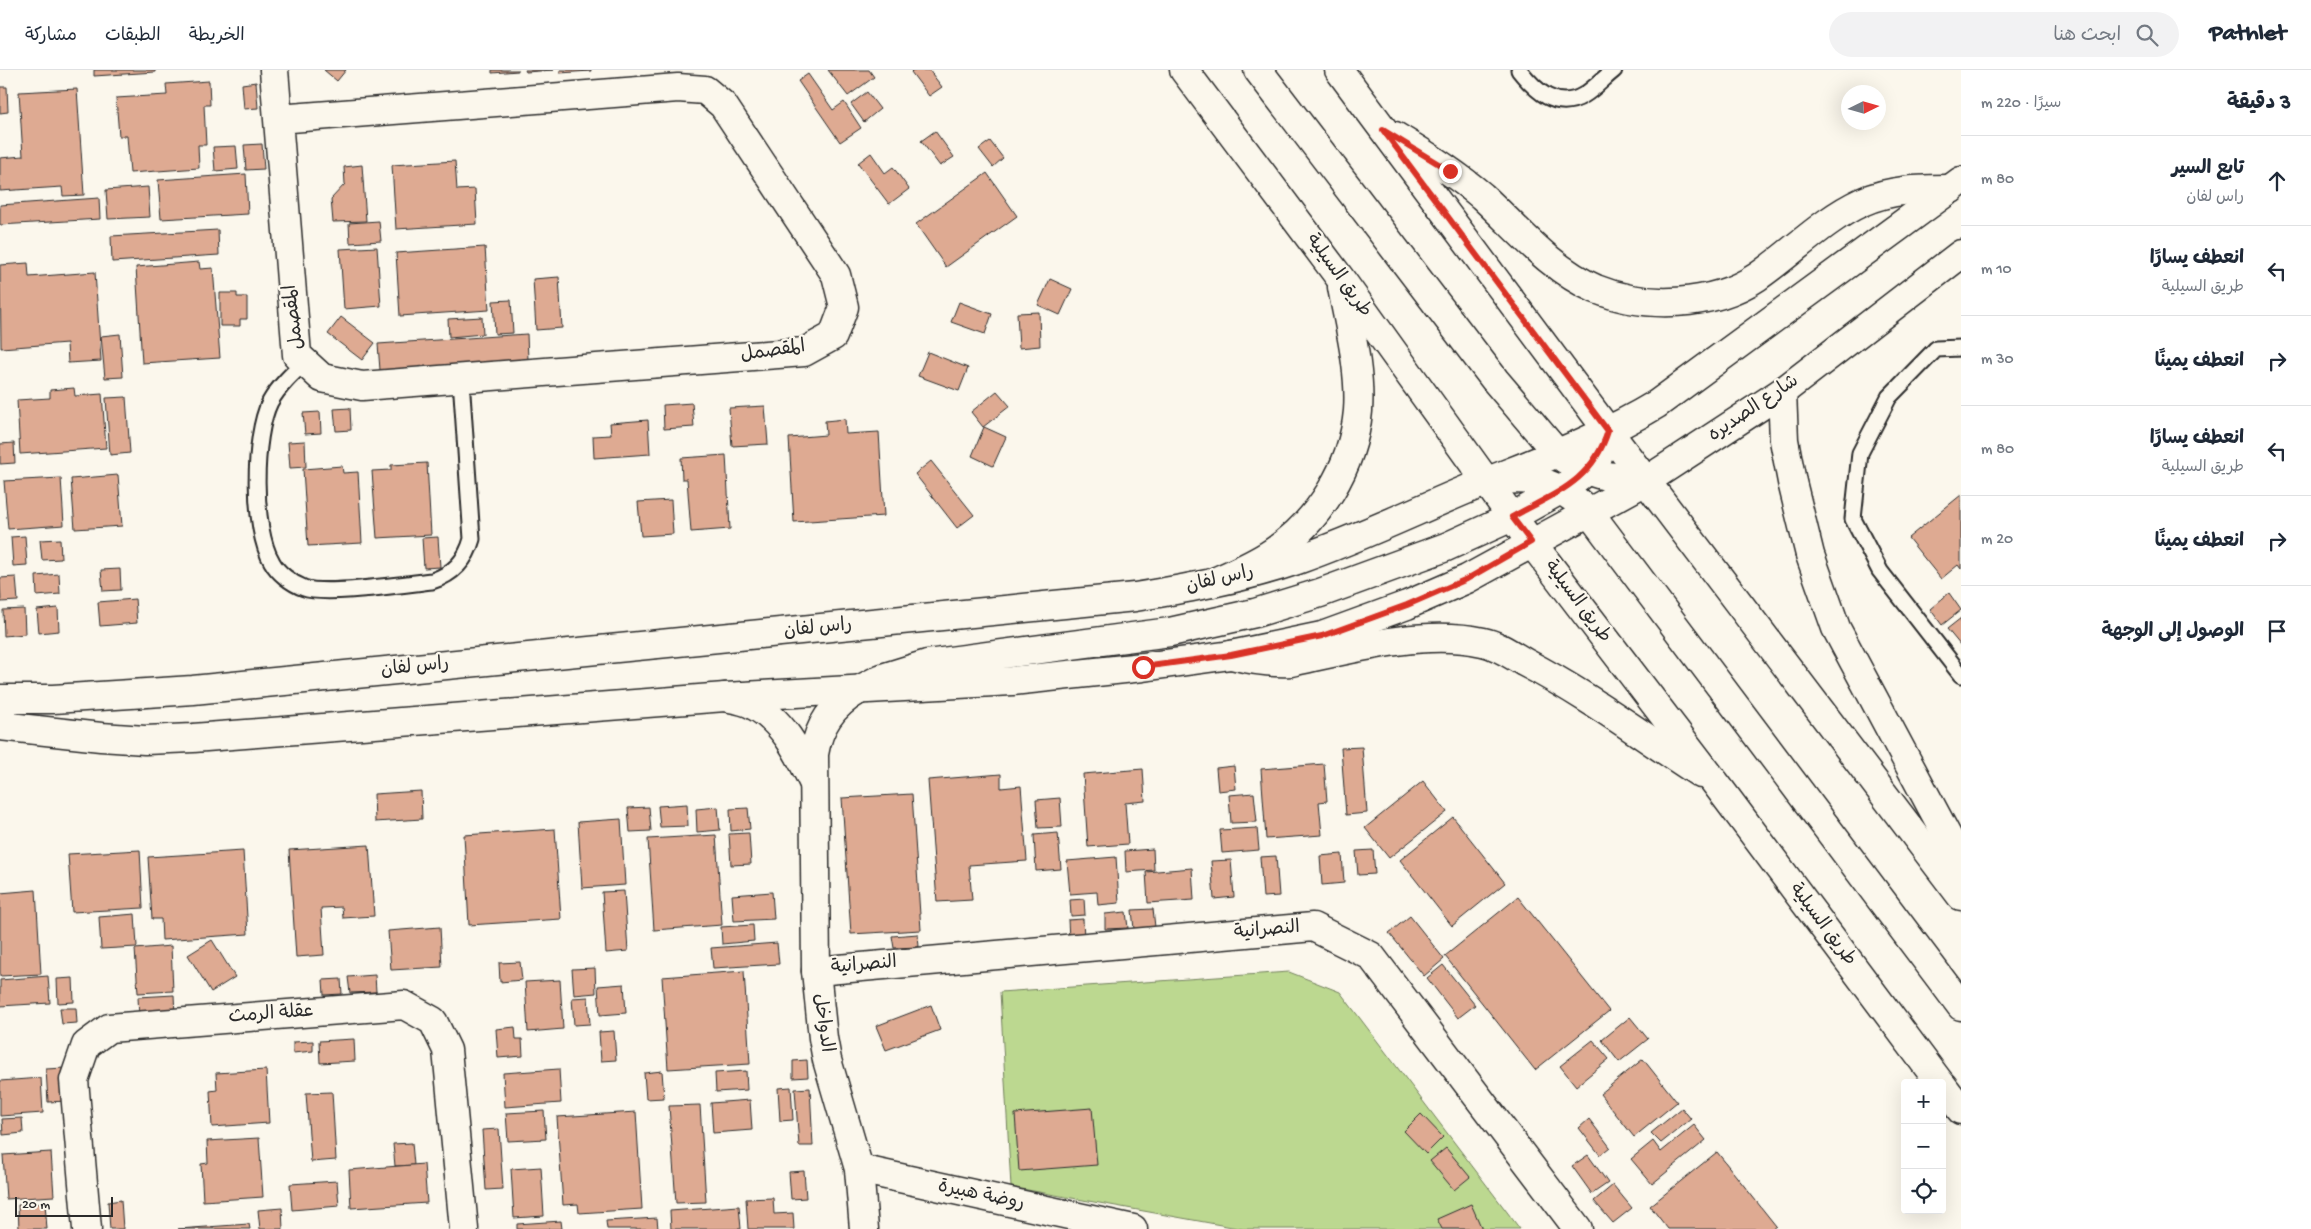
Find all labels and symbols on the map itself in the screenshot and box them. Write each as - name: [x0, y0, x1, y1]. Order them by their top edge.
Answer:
- north arrow: [1841, 85, 1886, 130]
- route end: [1439, 160, 1462, 183]
- street label: طريق السيلية: [1300, 230, 1376, 322]
- street label: المقصمل: [280, 283, 310, 351]
- street label: المقصمل: [739, 336, 807, 368]
- street label: شارع الصديره: [1704, 370, 1804, 448]
- street label: طريق السيلية: [1538, 556, 1616, 648]
- street label: راس لفان: [1184, 561, 1256, 599]
- street label: راس لفان: [783, 614, 853, 644]
- street label: راس لفان: [380, 653, 450, 683]
- route start: [1132, 656, 1155, 679]
- street label: طريق السيلية: [1783, 879, 1861, 971]
- street label: النصرانية: [1233, 917, 1301, 945]
- street label: النصرانية: [830, 952, 898, 980]
- street label: الدواخل: [806, 992, 838, 1054]
- street label: عقلة الرمث: [228, 1001, 314, 1029]
- street label: روضة هبيرة: [936, 1176, 1026, 1216]
- scale bar: [15, 1194, 112, 1217]

